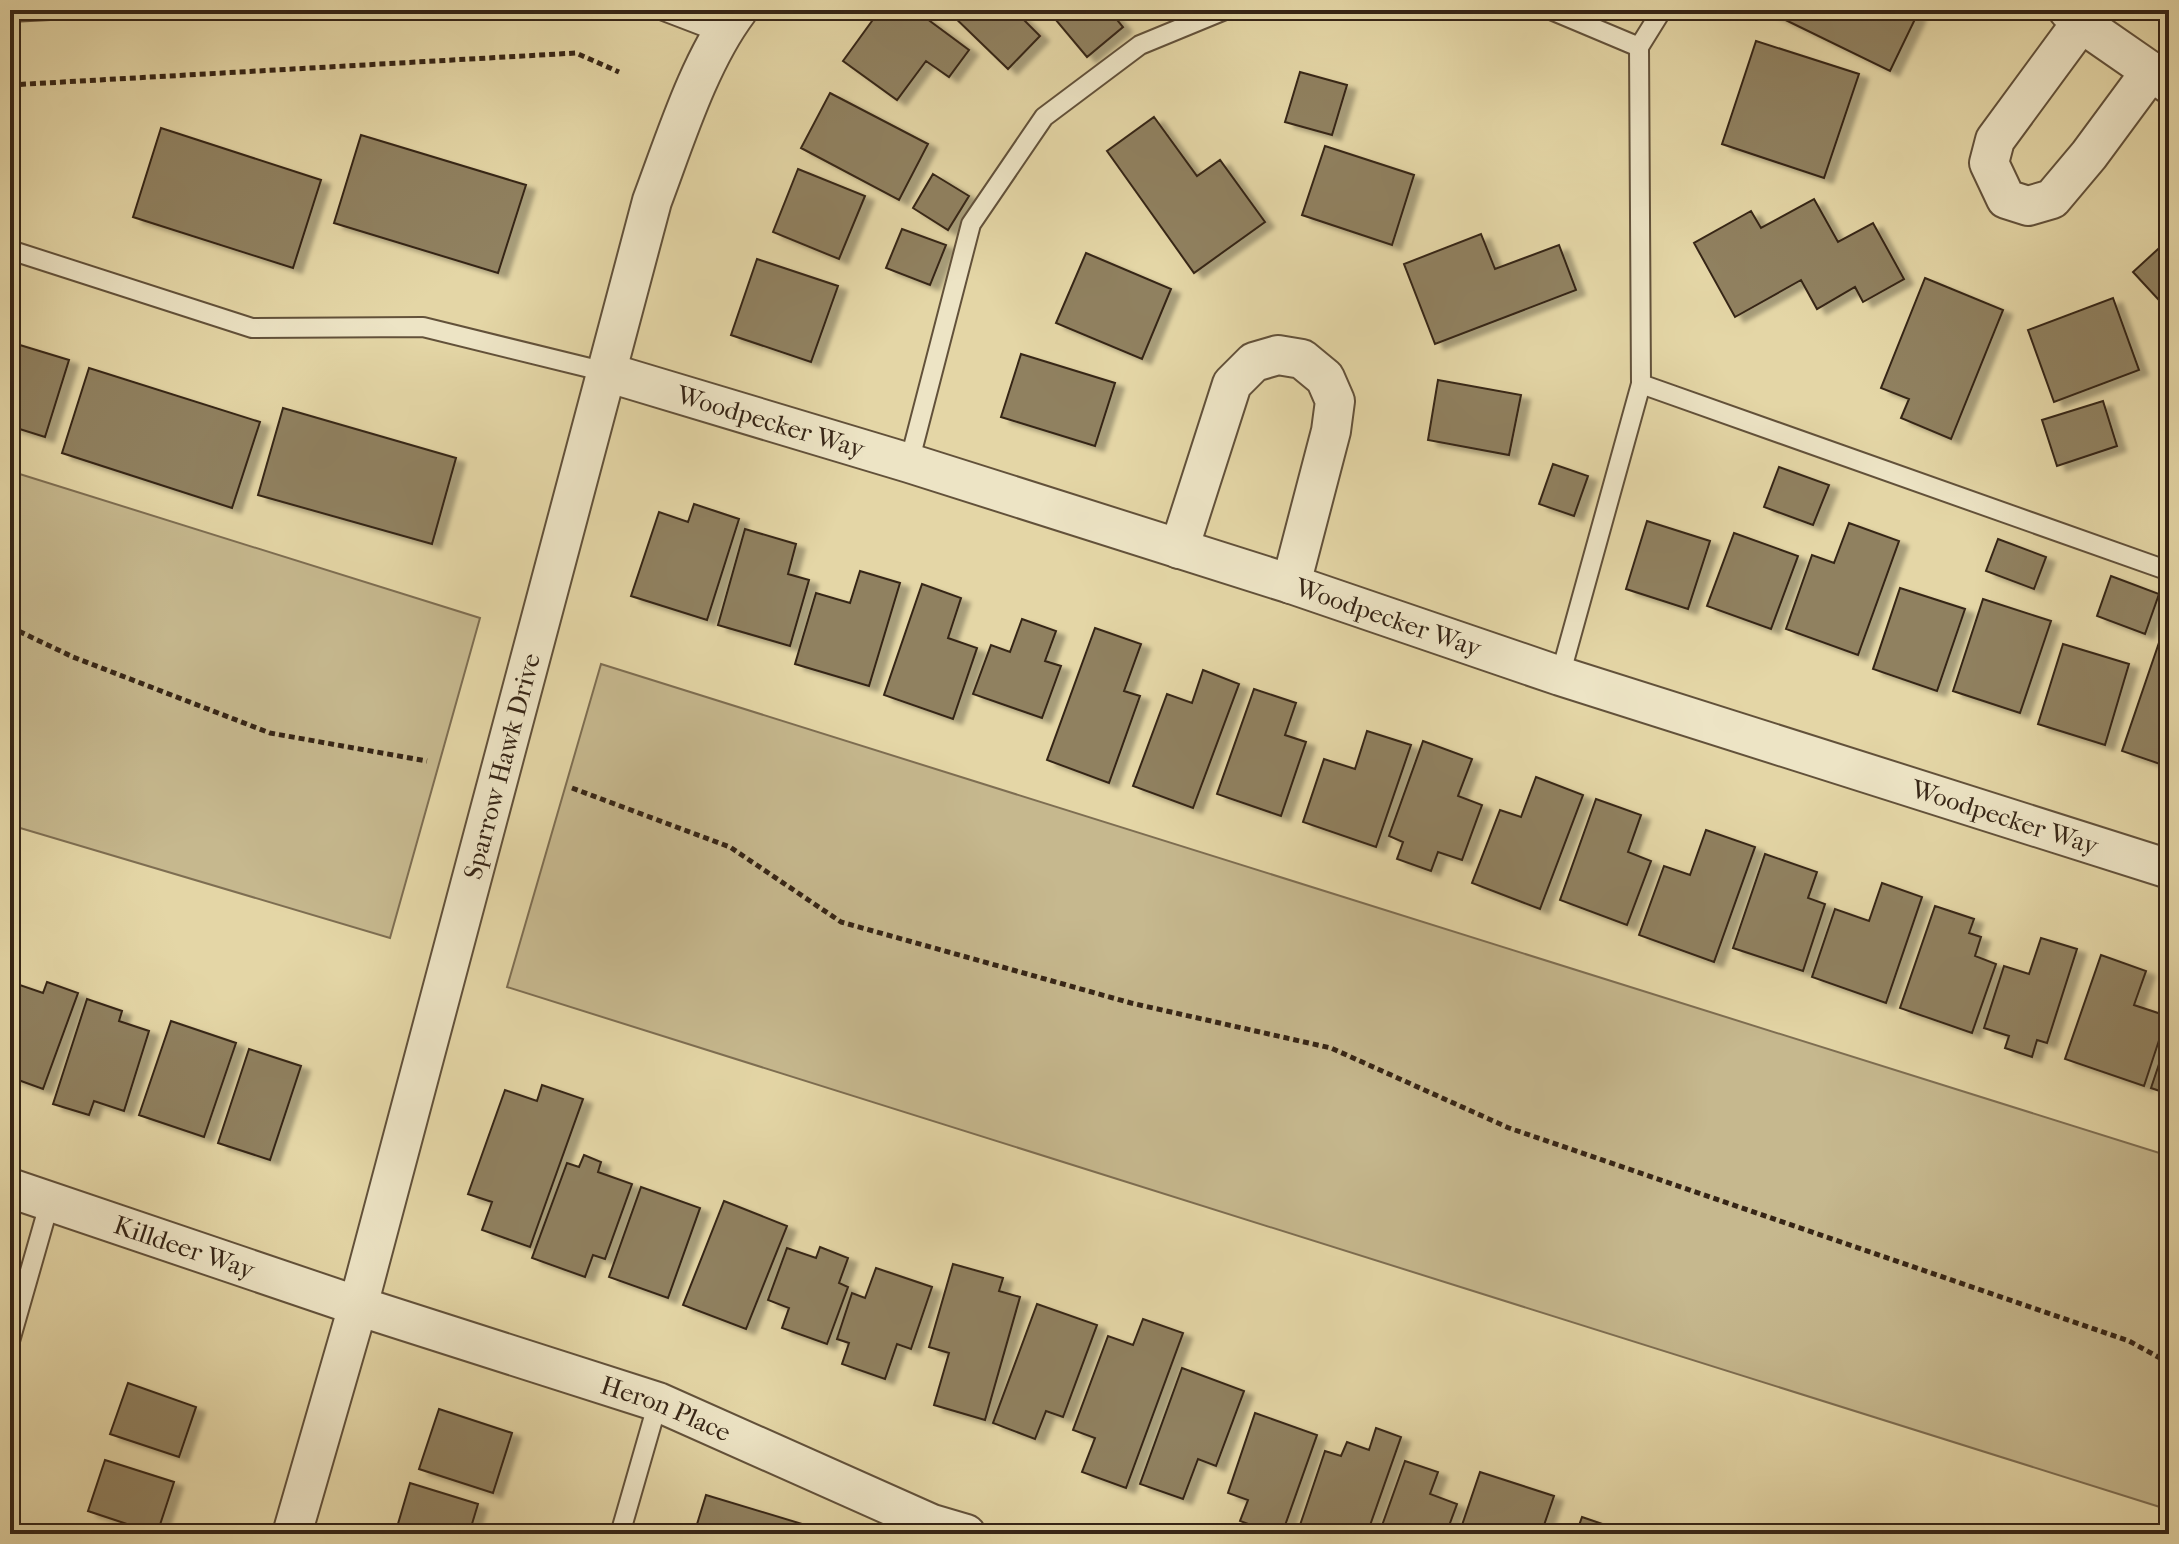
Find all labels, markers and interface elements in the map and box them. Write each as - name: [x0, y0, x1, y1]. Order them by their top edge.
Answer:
- street label: Woodpecker Way: [672, 379, 869, 465]
- street label: Woodpecker Way: [1290, 571, 1486, 664]
- street label: Sparrow Hawk Drive: [457, 650, 547, 883]
- street label: Woodpecker Way: [1906, 773, 2103, 862]
- street label: Killdeer Way: [110, 1209, 260, 1286]
- street label: Heron Place: [597, 1370, 736, 1448]

